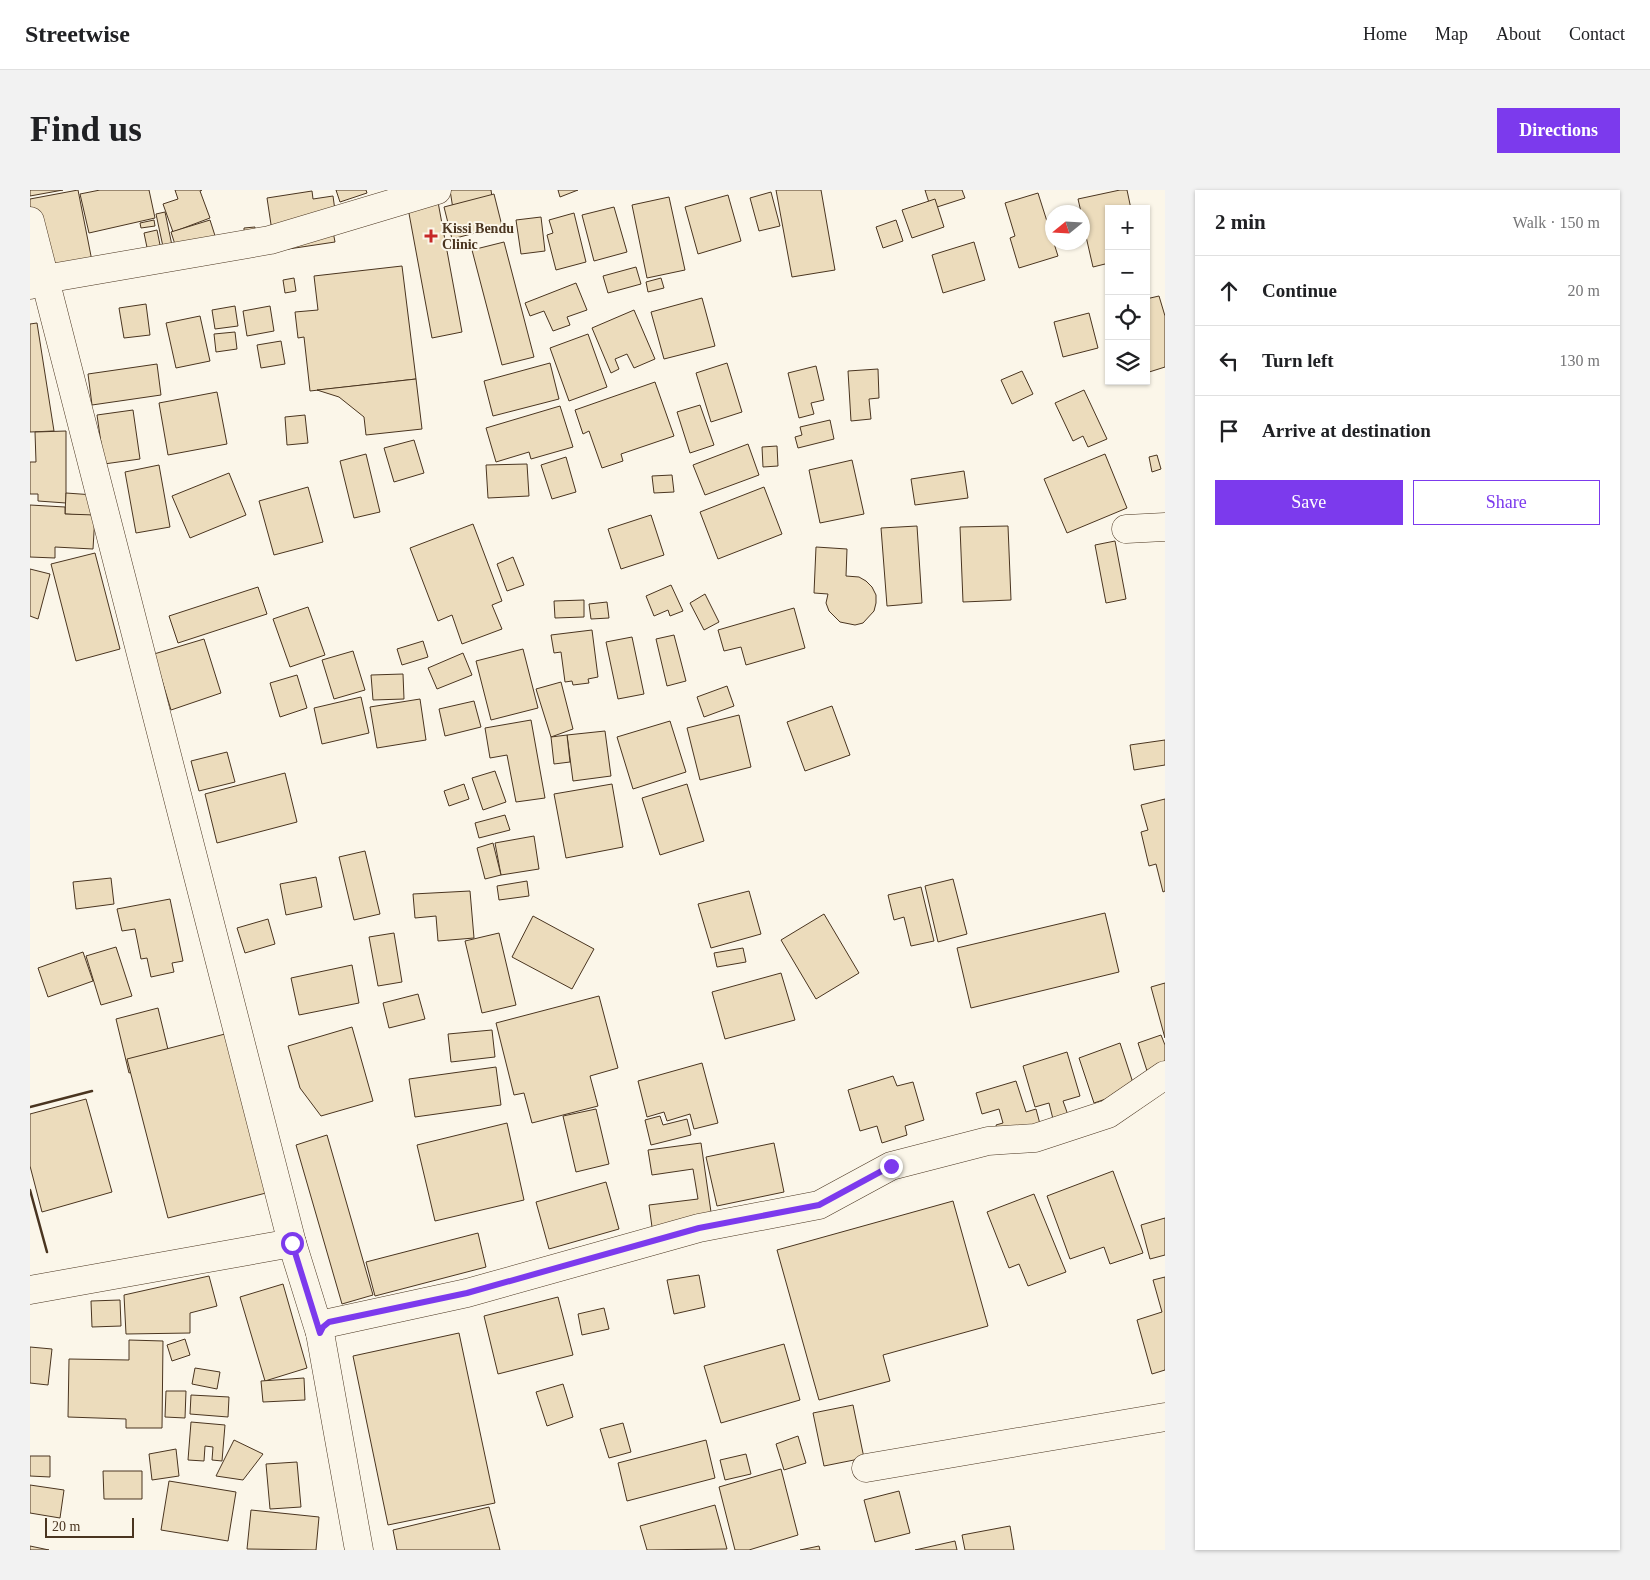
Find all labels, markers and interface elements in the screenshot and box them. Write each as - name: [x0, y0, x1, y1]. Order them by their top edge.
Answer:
- text: Streetwise: [25, 21, 130, 47]
- text: Home: [1363, 24, 1407, 44]
- text: Map: [1435, 24, 1468, 44]
- text: About: [1496, 24, 1541, 44]
- text: Contact: [1569, 24, 1625, 44]
- button: Directions: [1497, 108, 1620, 153]
- text: Find us: [30, 110, 142, 149]
- north arrow: [1045, 205, 1090, 250]
- map controls: [1105, 205, 1150, 385]
- button: +: [1105, 205, 1150, 250]
- text: 2 min: [1215, 210, 1266, 234]
- text: Walk · 150 m: [1513, 214, 1600, 231]
- place label: Kissi Bendu Clinic: [442, 221, 514, 252]
- marker: Kissi Bendu Clinic: [424, 229, 438, 243]
- button: −: [1105, 250, 1150, 295]
- icon: ahead: [1215, 277, 1243, 305]
- text: Continue: [1262, 280, 1337, 301]
- text: 20 m: [1568, 282, 1600, 299]
- button: locate: [1105, 295, 1150, 340]
- button: layers: [1105, 340, 1150, 385]
- icon: left: [1215, 347, 1243, 375]
- text: Turn left: [1262, 350, 1334, 371]
- text: 130 m: [1560, 352, 1600, 369]
- icon: arrive: [1215, 417, 1243, 445]
- text: Arrive at destination: [1262, 420, 1431, 441]
- button: Save: [1215, 480, 1403, 525]
- button: Share: [1413, 480, 1600, 525]
- route end: [880, 1155, 903, 1178]
- route start: [281, 1232, 304, 1255]
- scale bar: [45, 1515, 134, 1538]
- text: 20 m: [52, 1519, 80, 1534]

